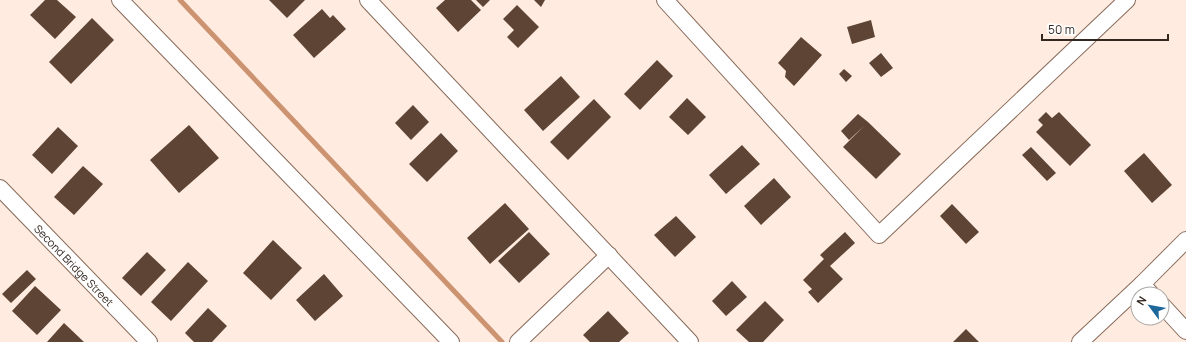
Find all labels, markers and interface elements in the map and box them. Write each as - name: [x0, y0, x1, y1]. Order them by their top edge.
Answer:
- scale bar: [1042, 16, 1168, 42]
- text: 50 m: [1048, 21, 1075, 38]
- street label: Second Bridge Street: [31, 221, 117, 309]
- north arrow: [1130, 286, 1170, 326]
- text: N: [1133, 293, 1150, 308]

